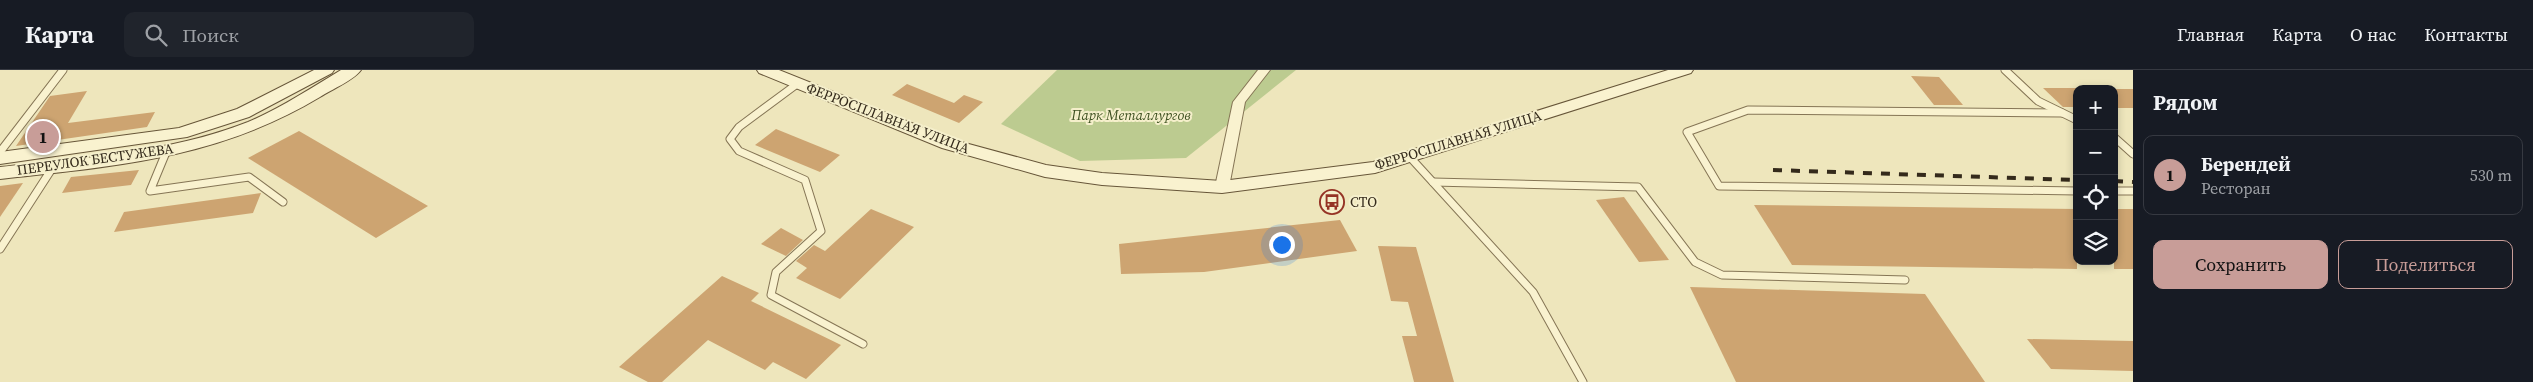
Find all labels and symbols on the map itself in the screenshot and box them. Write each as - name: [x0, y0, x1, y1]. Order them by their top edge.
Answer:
- street label: ФЕРРОСПЛАВНАЯ УЛИЦА: [803, 78, 973, 159]
- park label: Парк Металлургов: [1070, 105, 1191, 125]
- street label: ФЕРРОСПЛАВНАЯ УЛИЦА: [1372, 105, 1545, 175]
- pin: 1: [27, 118, 59, 156]
- street label: ПЕРЕУЛОК БЕСТУЖЕВА: [15, 138, 175, 180]
- bus stop icon: СТО: [1319, 189, 1345, 215]
- place label: СТО: [1350, 192, 1377, 212]
- your location: [1269, 232, 1295, 258]

